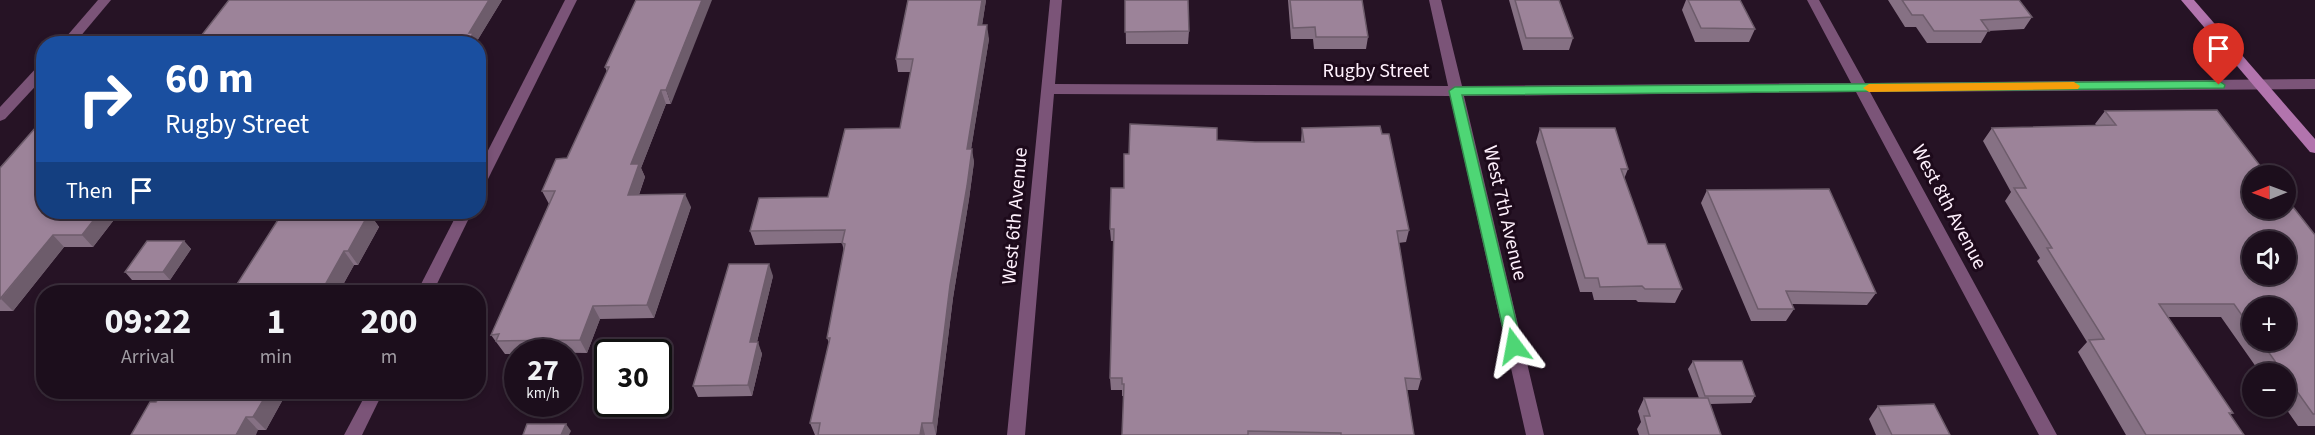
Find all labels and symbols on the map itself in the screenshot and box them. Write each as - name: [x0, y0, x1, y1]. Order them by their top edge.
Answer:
- pin: [2193, 23, 2244, 85]
- street label: Rugby Street: [1323, 57, 1430, 85]
- street label: West 8th Avenue: [1904, 140, 1994, 274]
- street label: West 7th Avenue: [1476, 143, 1534, 283]
- street label: West 6th Avenue: [995, 146, 1035, 286]
- north arrow: [2242, 165, 2296, 219]
- position arrow: [1482, 314, 1546, 378]
- speed limit sign: 30: [594, 339, 672, 417]

